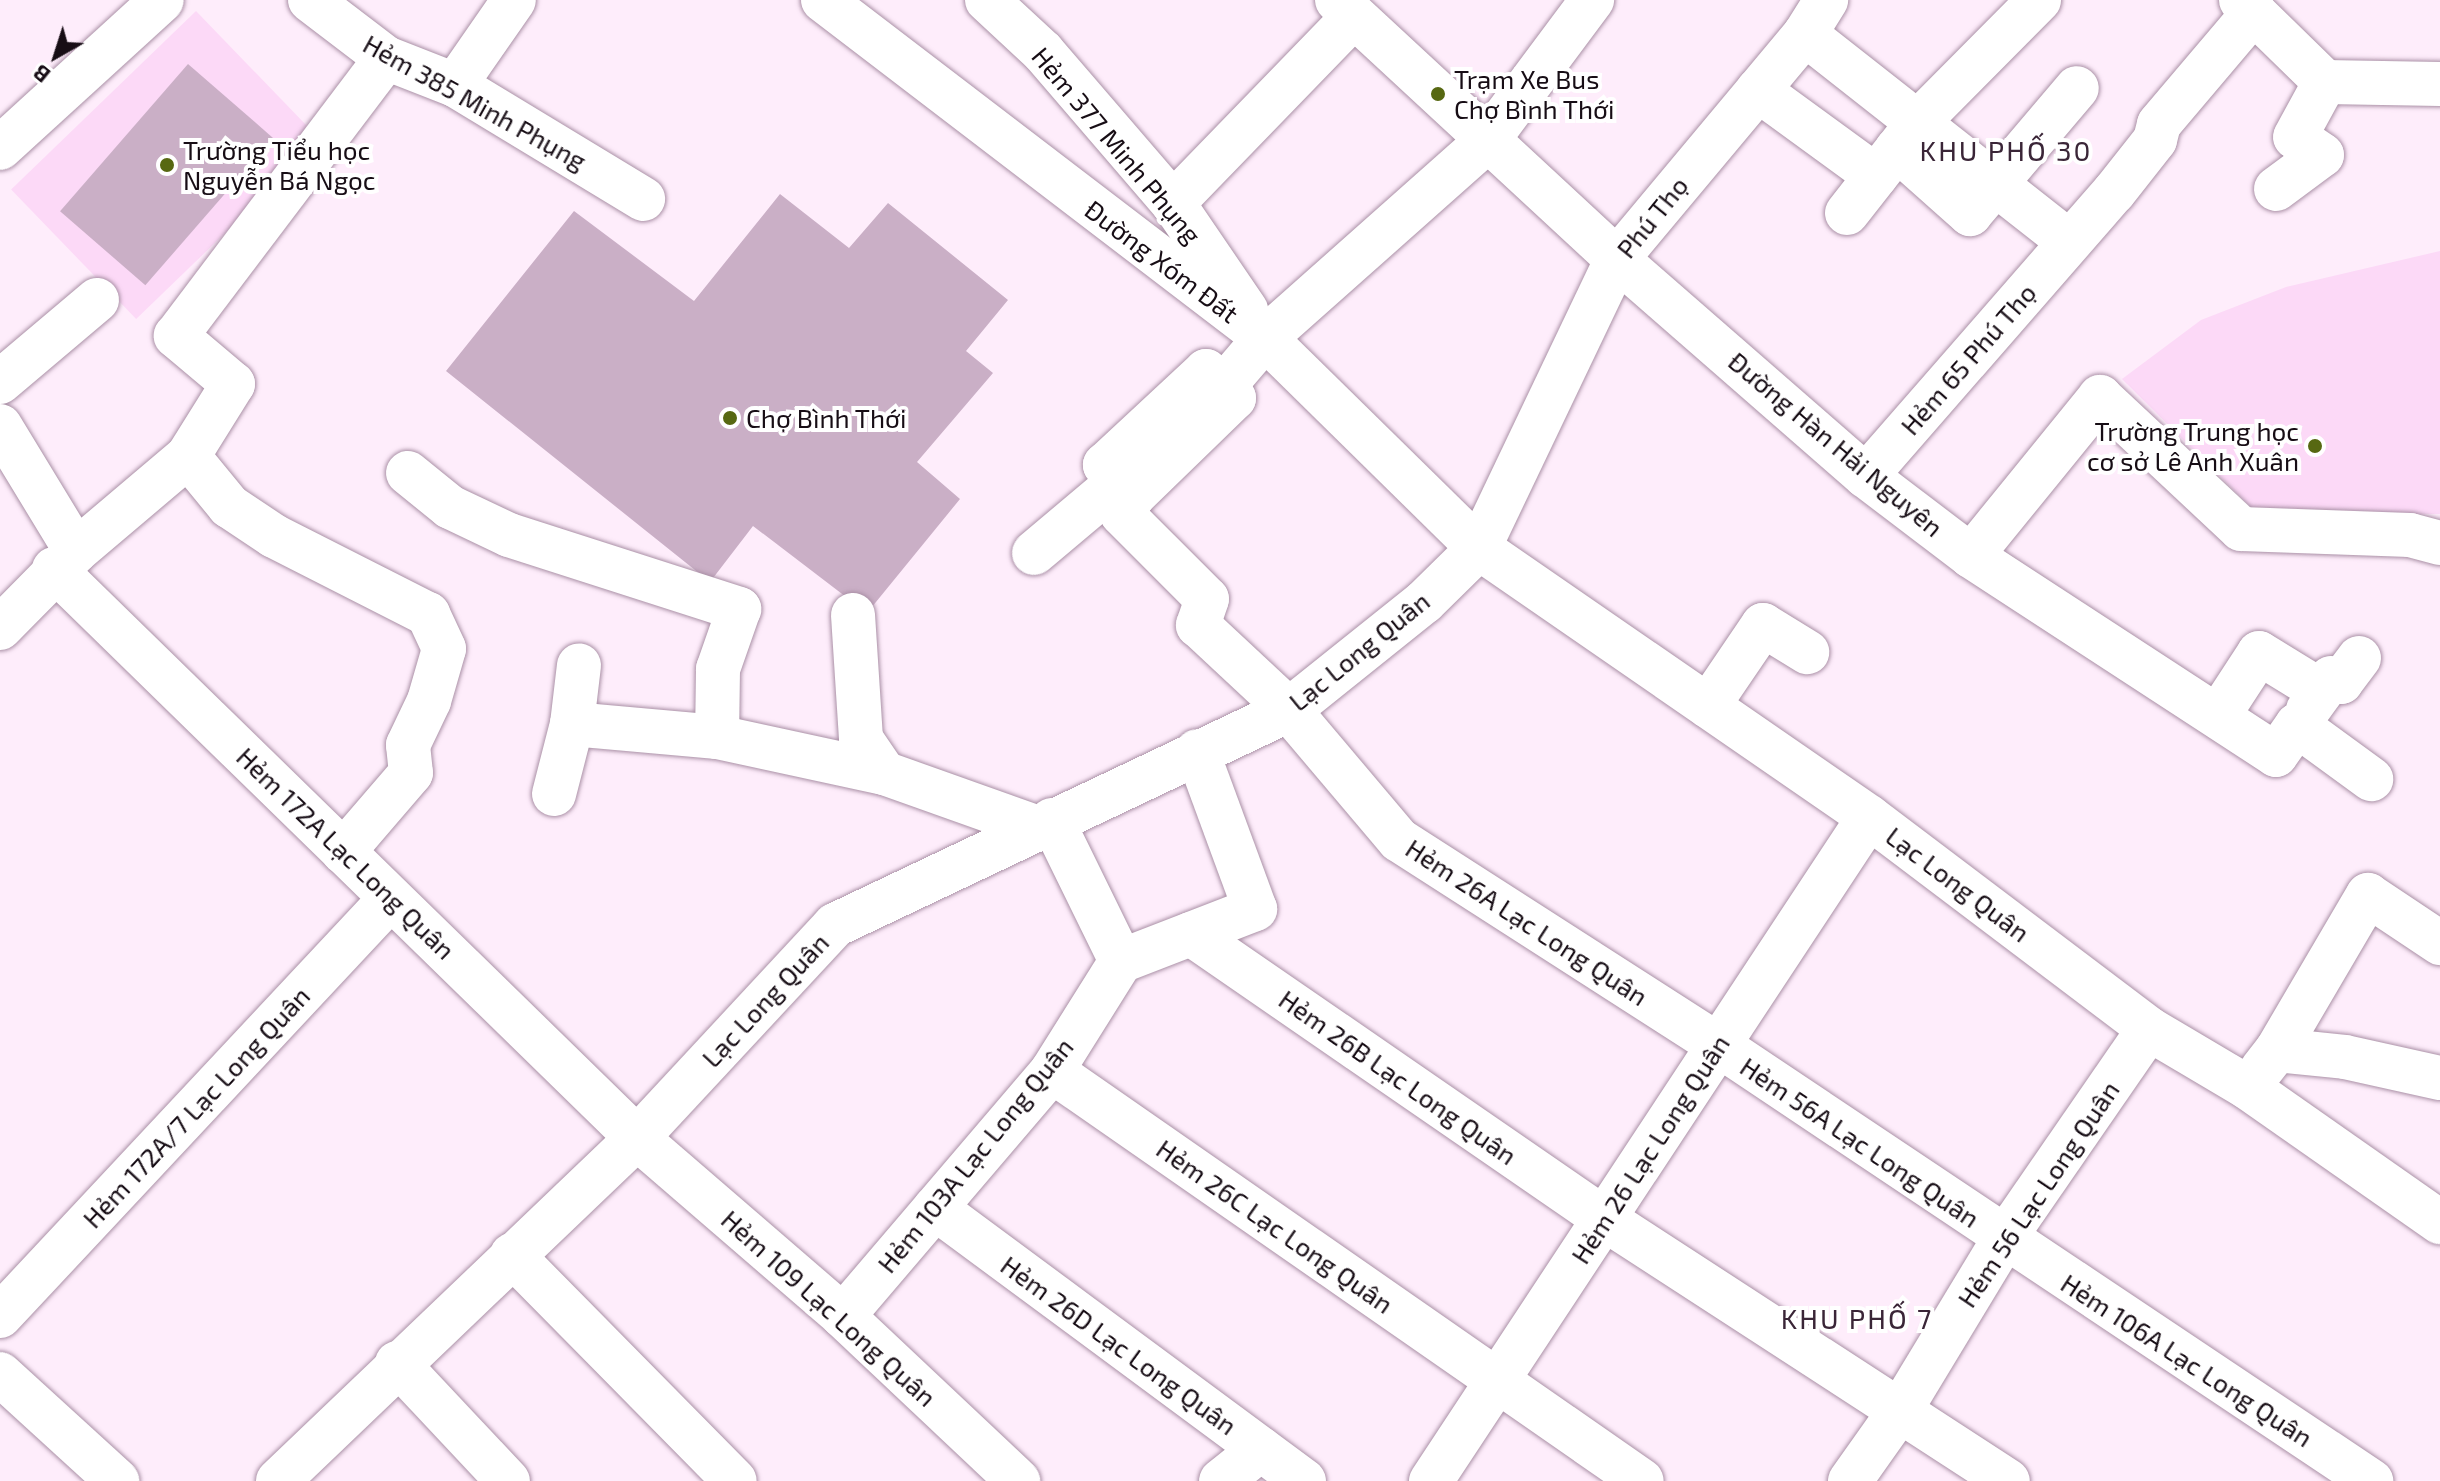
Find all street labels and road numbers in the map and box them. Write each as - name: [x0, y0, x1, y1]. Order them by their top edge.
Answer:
- street label: Hẻm 385 Minh Phụng: [358, 28, 592, 176]
- street label: Hẻm 377 Minh Phụng: [1026, 40, 1208, 250]
- street label: Phú Thọ: [1610, 170, 1694, 264]
- street label: Đường Xóm Đất: [1079, 193, 1245, 329]
- street label: Hẻm 65 Phú Thọ: [1894, 277, 2042, 441]
- street label: Đường Hàn Hải Nguyên: [1723, 345, 1949, 543]
- street label: Lạc Long Quân: [1283, 585, 1435, 717]
- street label: Hẻm 172A Lạc Long Quân: [230, 741, 462, 965]
- street label: Lạc Long Quân: [1880, 820, 2036, 948]
- street label: Hẻm 26A Lạc Long Quân: [1400, 832, 1654, 1012]
- street label: Lạc Long Quân: [695, 927, 835, 1073]
- street label: Hẻm 172A/7 Lạc Long Quân: [76, 980, 316, 1234]
- street label: Hẻm 26B Lạc Long Quân: [1273, 983, 1523, 1171]
- street label: Hẻm 26 Lạc Long Quân: [1564, 1029, 1736, 1269]
- street label: Hẻm 103A Lạc Long Quân: [870, 1031, 1080, 1279]
- street label: Hẻm 56A Lạc Long Quân: [1734, 1050, 1986, 1234]
- street label: Hẻm 56 Lạc Long Quân: [1951, 1075, 2125, 1313]
- street label: Hẻm 26C Lạc Long Quân: [1151, 1133, 1399, 1319]
- street label: Hẻm 109 Lạc Long Quân: [715, 1203, 943, 1413]
- street label: Hẻm 26D Lạc Long Quân: [995, 1249, 1243, 1441]
- street label: Hẻm 106A Lạc Long Quân: [2055, 1267, 2319, 1453]

